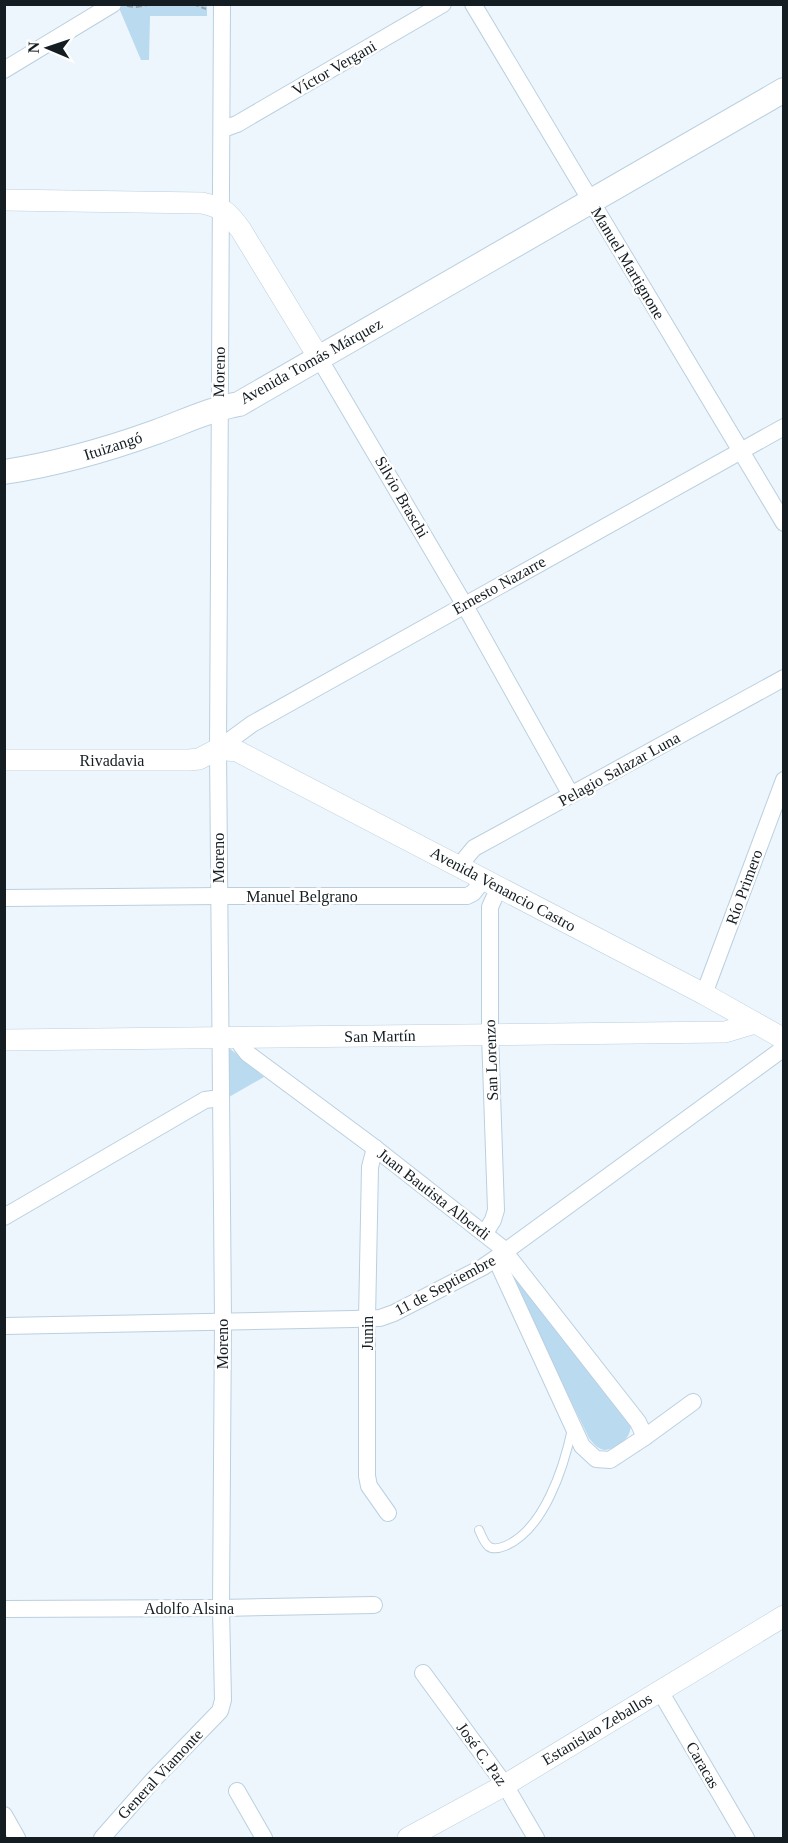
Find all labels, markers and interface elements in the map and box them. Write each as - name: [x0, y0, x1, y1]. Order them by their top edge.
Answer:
- north arrow: [18, 18, 78, 78]
- street label: Víctor Vergani: [289, 37, 380, 100]
- text: N: [25, 41, 42, 54]
- street label: Manuel Martignone: [587, 204, 668, 323]
- street label: Avenida Tomás Márquez: [237, 315, 386, 408]
- street label: Moreno: [210, 347, 228, 397]
- street label: Ituizangó: [82, 429, 145, 464]
- street label: Silvio Braschi: [372, 453, 432, 541]
- street label: Ernesto Nazarre: [450, 552, 548, 618]
- street label: Pelagio Salazar Luna: [555, 729, 683, 810]
- street label: Rivadavia: [80, 752, 144, 769]
- street label: Moreno: [210, 833, 227, 883]
- street label: Avenida Venancio Castro: [427, 843, 579, 935]
- street label: Río Primero: [723, 847, 765, 927]
- street label: Manuel Belgrano: [246, 888, 358, 906]
- street label: San Lorenzo: [481, 1019, 501, 1101]
- street label: San Martín: [344, 1027, 416, 1045]
- street label: Juan Bautista Alberdi: [374, 1145, 494, 1243]
- street label: 11 de Septiembre: [392, 1251, 499, 1320]
- street label: Junin: [359, 1316, 376, 1350]
- street label: Moreno: [214, 1319, 231, 1369]
- street label: Adolfo Alsina: [144, 1600, 234, 1617]
- street label: Estanislao Zeballos: [539, 1690, 655, 1768]
- street label: José C. Paz: [454, 1719, 510, 1789]
- street label: General Viamonte: [114, 1726, 206, 1822]
- street label: Caracas: [683, 1739, 723, 1791]

